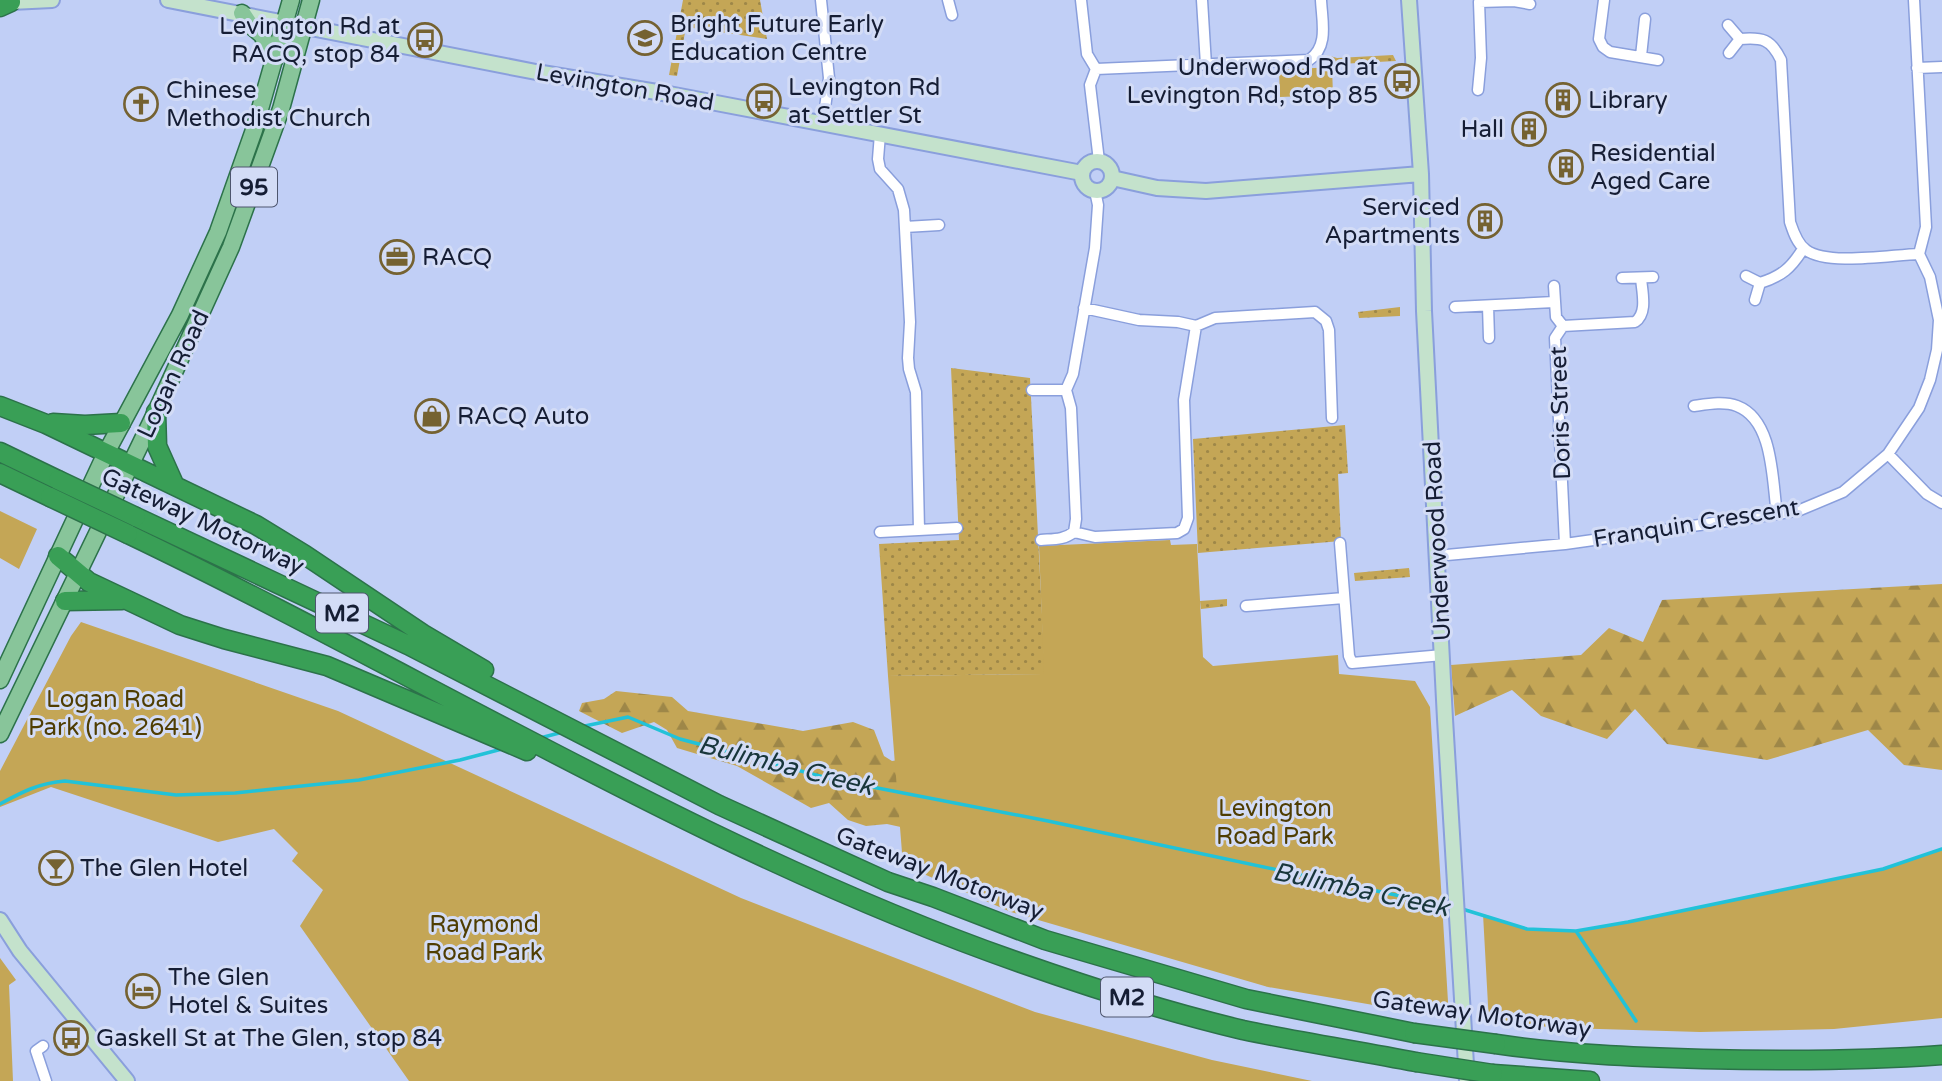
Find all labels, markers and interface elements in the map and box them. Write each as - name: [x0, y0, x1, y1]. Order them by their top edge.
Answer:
- place label: Bright Future Early Education Centre: [670, 10, 884, 67]
- place label: Levington Rd at RACQ, stop 84: [219, 12, 400, 69]
- school or university icon: Bright Future Early Education Centre: [626, 19, 664, 57]
- bus stop icon: Levington Rd at RACQ, stop 84: [406, 21, 444, 59]
- place label: Underwood Rd at Levington Rd, stop 85: [1127, 53, 1378, 110]
- street label: Levington Road: [534, 58, 716, 117]
- bus stop icon: Underwood Rd at Levington Rd, stop 85: [1383, 62, 1421, 100]
- place label: Levington Rd at Settler St: [788, 73, 940, 130]
- place label: Chinese Methodist Church: [166, 76, 371, 133]
- building icon: Library: [1544, 81, 1582, 119]
- bus stop icon: Levington Rd at Settler St: [745, 82, 783, 120]
- church icon: Chinese Methodist Church: [122, 85, 160, 123]
- place label: Library: [1588, 86, 1668, 115]
- building icon: Hall: [1510, 110, 1548, 148]
- place label: Hall: [1460, 115, 1504, 144]
- place label: Residential Aged Care: [1590, 139, 1716, 196]
- building icon: Residential Aged Care: [1547, 148, 1585, 186]
- road number: 95: [231, 168, 277, 206]
- place label: Serviced Apartments: [1325, 193, 1460, 250]
- building icon: Serviced Apartments: [1466, 202, 1504, 240]
- office icon: RACQ: [378, 238, 416, 276]
- place label: RACQ: [422, 243, 492, 272]
- street label: Logan Road: [131, 305, 216, 443]
- street label: Doris Street: [1544, 346, 1577, 480]
- shop icon: RACQ Auto: [413, 397, 451, 435]
- place label: RACQ Auto: [457, 402, 589, 431]
- street label: Underwood Road: [1418, 440, 1457, 642]
- street label: Gateway Motorway: [97, 462, 309, 581]
- street label: Franquin Crescent: [1591, 493, 1801, 554]
- road number: M2: [316, 594, 368, 632]
- park label: Logan Road Park (no. 2641): [28, 685, 202, 742]
- water label: Bulimba Creek: [695, 729, 878, 803]
- park label: Levington Road Park: [1216, 794, 1334, 851]
- street label: Gateway Motorway: [832, 820, 1048, 927]
- bar icon: The Glen Hotel: [37, 849, 75, 887]
- place label: The Glen Hotel: [80, 854, 248, 883]
- water label: Bulimba Creek: [1270, 856, 1454, 924]
- park label: Raymond Road Park: [425, 910, 543, 967]
- place label: The Glen Hotel & Suites: [168, 963, 328, 1020]
- hotel icon: The Glen Hotel & Suites: [124, 972, 162, 1010]
- road number: M2: [1101, 978, 1153, 1016]
- street label: Gateway Motorway: [1371, 985, 1593, 1044]
- bus stop icon: Gaskell St at The Glen, stop 84: [52, 1019, 90, 1057]
- place label: Gaskell St at The Glen, stop 84: [96, 1024, 442, 1053]

